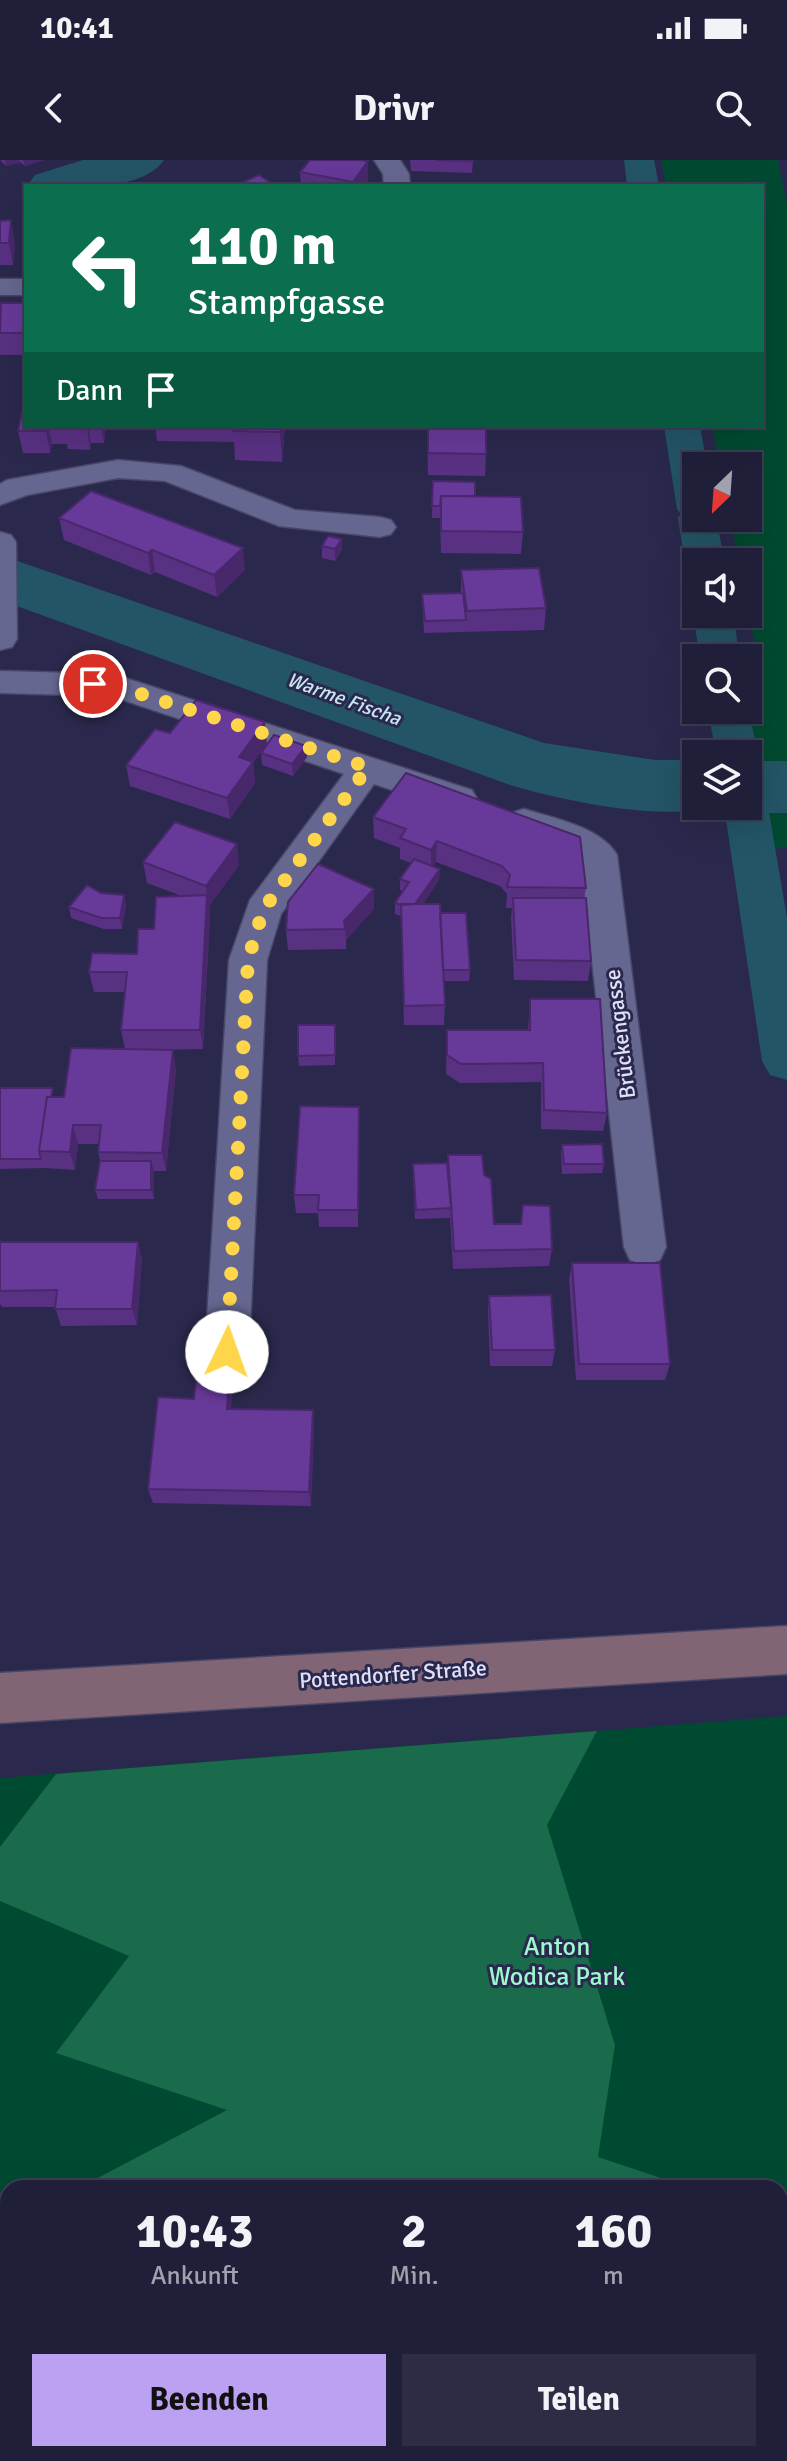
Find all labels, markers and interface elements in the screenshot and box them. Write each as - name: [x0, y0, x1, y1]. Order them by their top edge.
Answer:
- text: 10:41: [40, 10, 114, 47]
- icon: back: [32, 86, 76, 130]
- text: Drivr: [353, 86, 434, 131]
- icon: search: [711, 86, 755, 130]
- text: 110 m: [188, 211, 336, 280]
- icon: left: [56, 216, 160, 320]
- text: Stampfgasse: [188, 280, 385, 325]
- icon: arrive: [139, 368, 183, 412]
- text: Dann: [56, 372, 123, 409]
- north arrow: [682, 452, 762, 532]
- map controls: [682, 452, 762, 820]
- button: sound: [682, 548, 762, 628]
- button: search: [682, 644, 762, 724]
- pin: [59, 650, 127, 718]
- icon: arrive: [71, 662, 115, 706]
- water label: Warme Fischa: [284, 667, 405, 731]
- button: layers: [682, 740, 762, 820]
- street label: Brückengasse: [599, 968, 641, 1100]
- position arrow: [185, 1310, 269, 1394]
- street label: Pottendorfer Straße: [298, 1654, 488, 1694]
- park label: Anton Wodica Park: [489, 1931, 625, 1993]
- text: 10:43: [136, 2202, 254, 2261]
- text: 2: [401, 2202, 427, 2261]
- text: 160: [574, 2202, 652, 2261]
- text: Ankunft: [151, 2260, 239, 2292]
- text: Min.: [389, 2260, 439, 2292]
- text: m: [603, 2260, 624, 2292]
- button: Beenden: [32, 2354, 386, 2446]
- button: Teilen: [402, 2354, 756, 2446]

